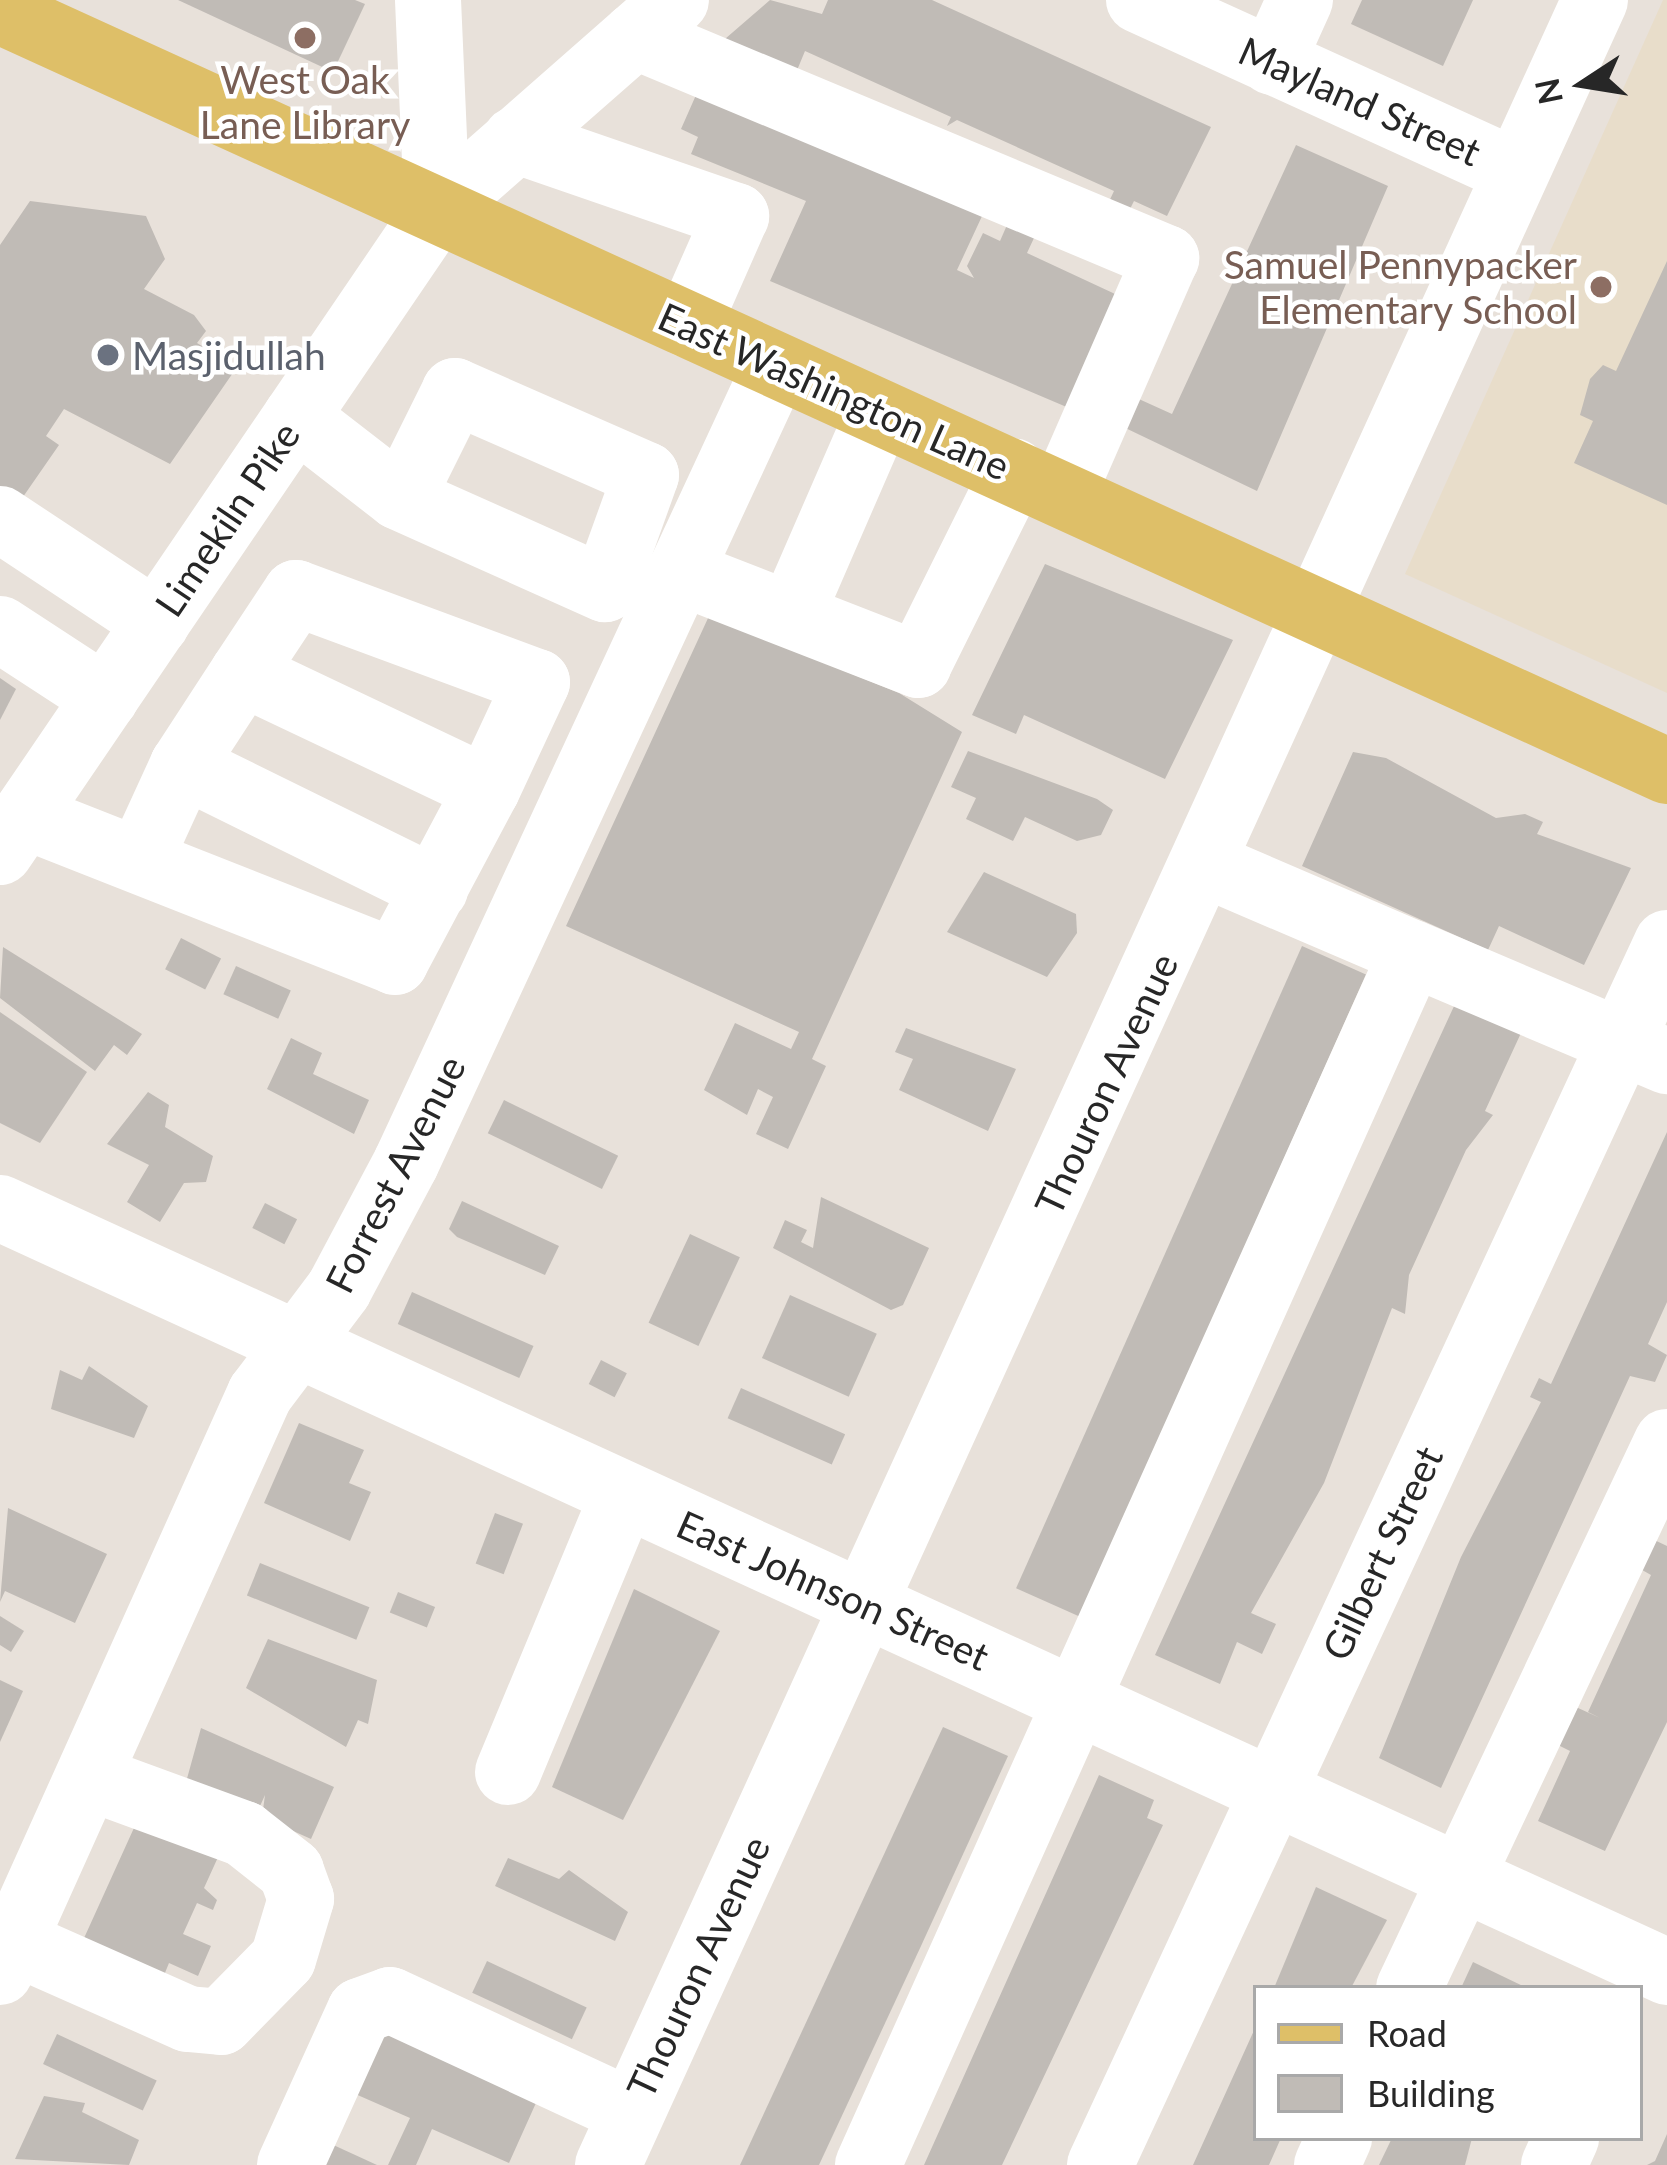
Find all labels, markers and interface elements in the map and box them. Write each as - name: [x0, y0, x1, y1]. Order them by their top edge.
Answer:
- north arrow: [1523, 24, 1643, 144]
- marker: West Oak Lane Library: [292, 25, 318, 51]
- street label: Mayland Street: [1232, 27, 1488, 175]
- place label: West Oak Lane Library: [200, 57, 410, 148]
- text: N: [1526, 75, 1570, 108]
- place label: Samuel Pennypacker Elementary School: [1224, 242, 1577, 333]
- marker: Samuel Pennypacker Elementary School: [1588, 274, 1614, 300]
- street label: East Washington Lane: [651, 292, 1017, 490]
- place label: Masjidullah: [132, 332, 326, 378]
- marker: Masjidullah: [95, 342, 121, 368]
- street label: Limekiln Pike: [145, 413, 309, 625]
- street label: Thouron Avenue: [1025, 945, 1187, 1223]
- street label: Forrest Avenue: [315, 1047, 475, 1301]
- street label: Gilbert Street: [1312, 1439, 1452, 1667]
- street label: East Johnson Street: [669, 1500, 997, 1680]
- street label: Thouron Avenue: [617, 1828, 779, 2106]
- legend: [1253, 1985, 1643, 2141]
- text: Road: [1367, 2011, 1447, 2055]
- text: Building: [1367, 2071, 1495, 2115]

